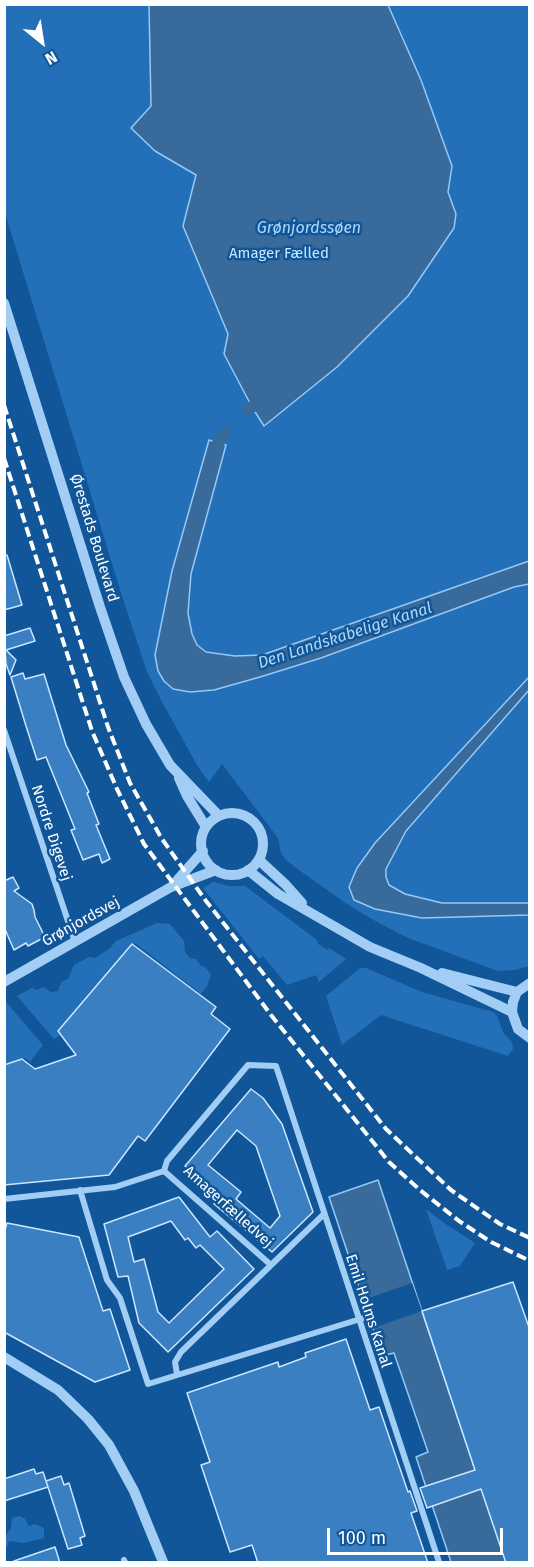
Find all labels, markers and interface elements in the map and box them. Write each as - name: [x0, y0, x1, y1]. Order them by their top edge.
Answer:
- north arrow: [12, 12, 72, 72]
- text: N: [42, 47, 61, 69]
- water label: Grønjordssøen: [257, 219, 361, 239]
- park label: Amager Fælled: [229, 245, 329, 263]
- street label: Ørestads Boulevard: [66, 472, 122, 604]
- water label: Den Landskabelige Kanal: [256, 599, 434, 673]
- street label: Nordre Digevej: [27, 783, 75, 883]
- street label: Grønjordsvej: [39, 893, 123, 951]
- street label: Amagerfælledvej: [180, 1162, 276, 1252]
- street label: Emil Holms Kanal: [341, 1252, 395, 1370]
- scale bar: [330, 1516, 506, 1554]
- text: 100 m: [338, 1527, 386, 1549]

